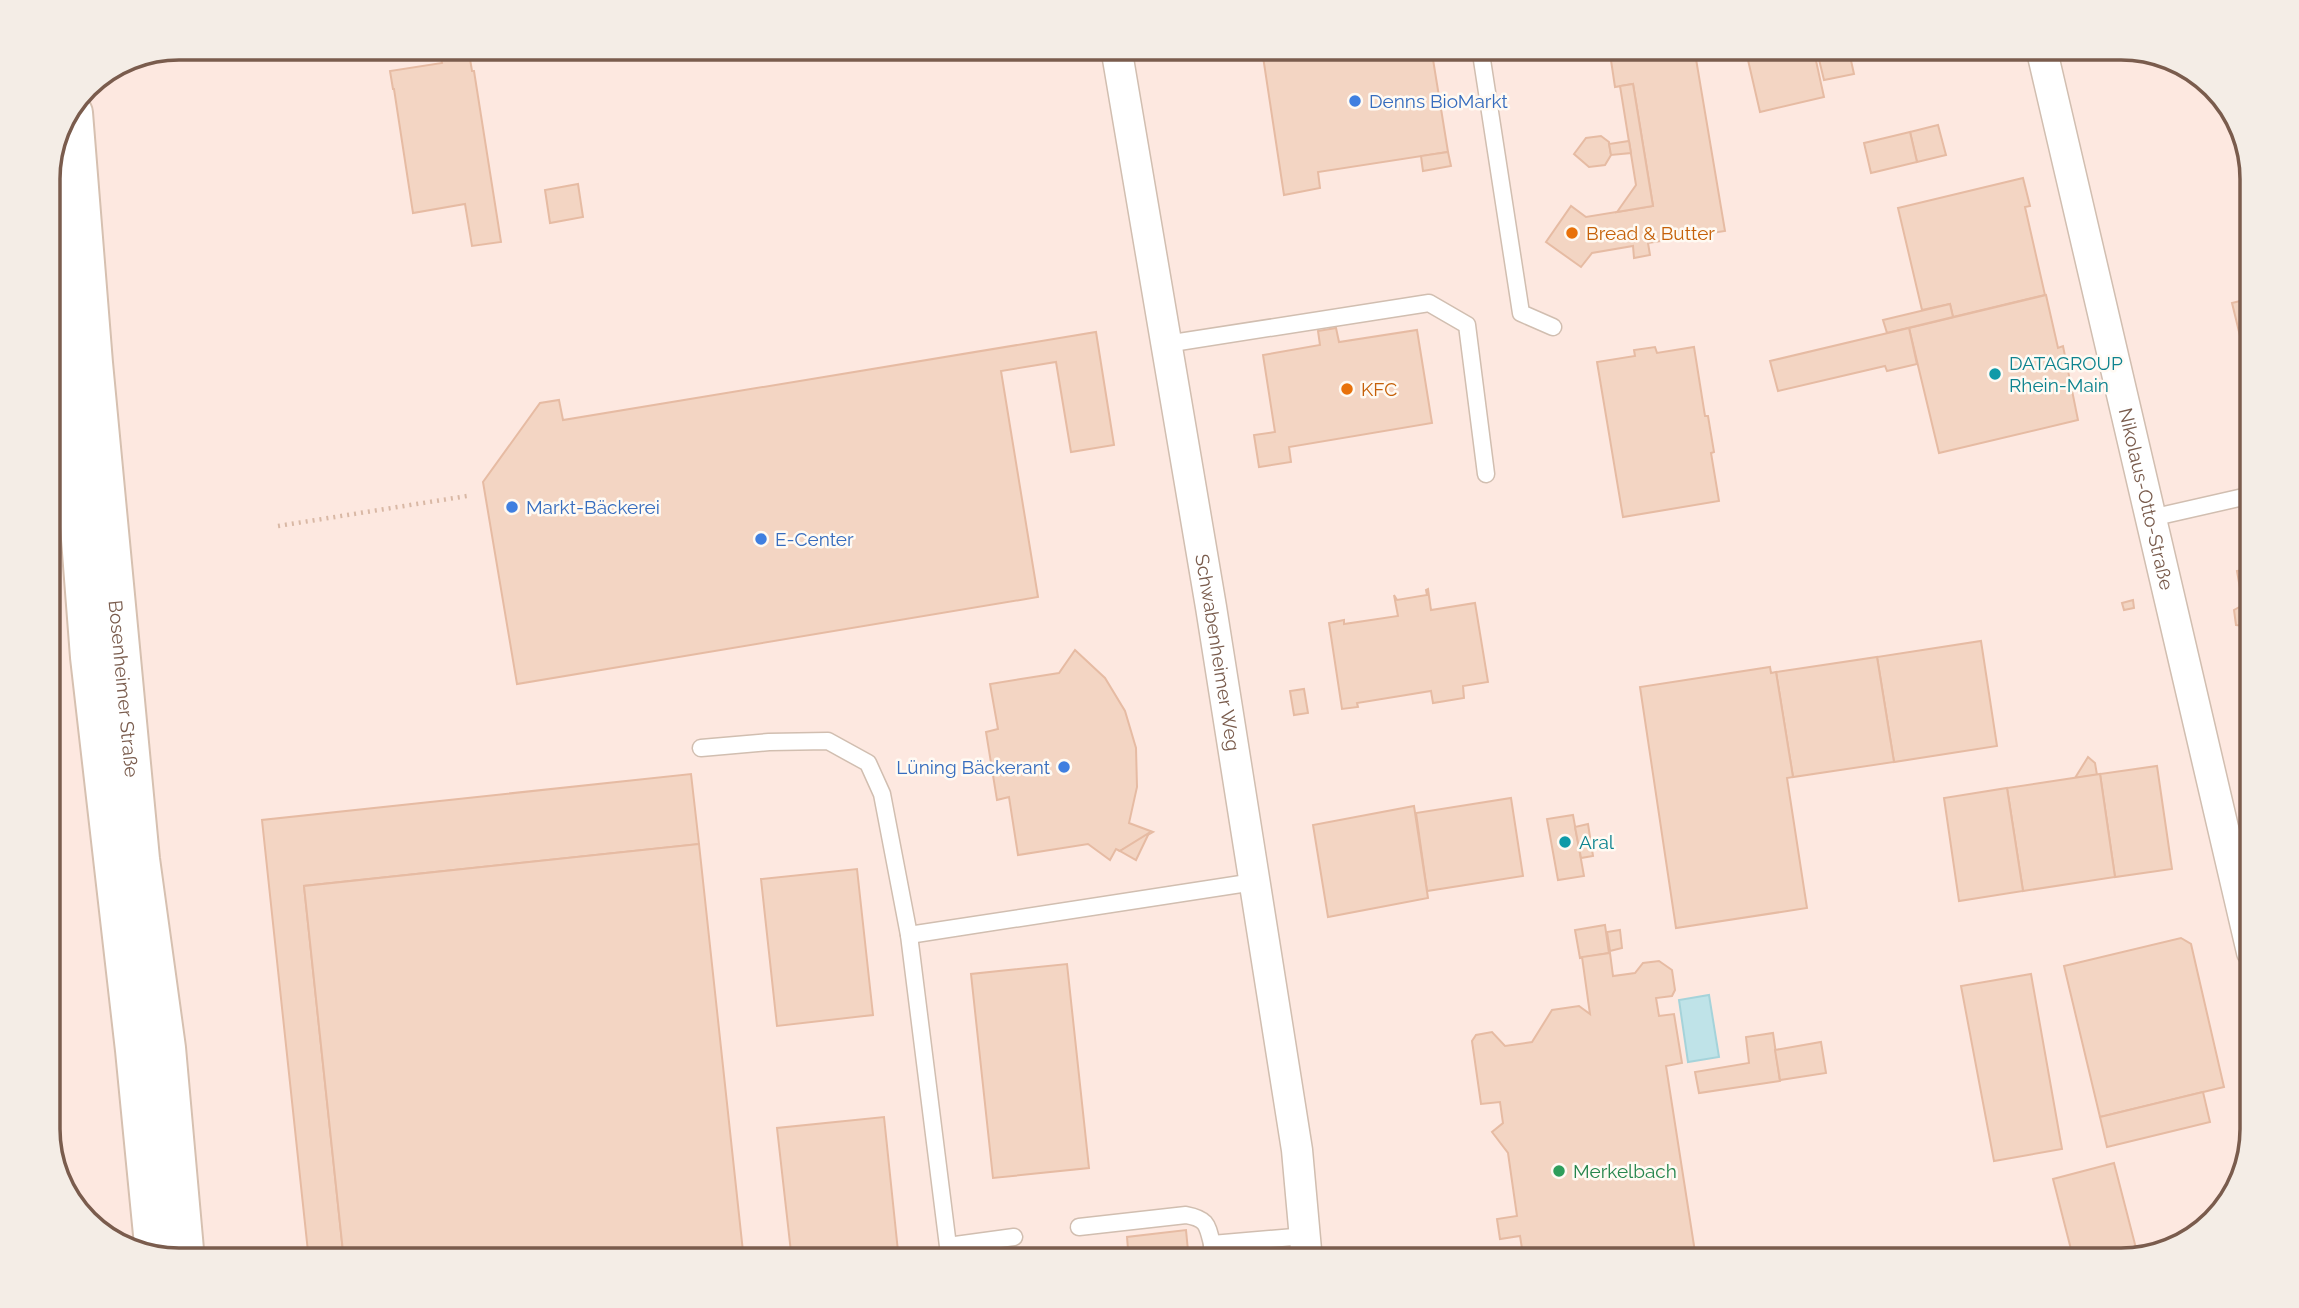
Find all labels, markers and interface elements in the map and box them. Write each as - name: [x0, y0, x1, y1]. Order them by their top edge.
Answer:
- place label: Denns BioMarkt: [1369, 90, 1509, 112]
- marker: Denns BioMarkt: [1347, 93, 1363, 109]
- place label: Bread & Butter: [1586, 222, 1715, 244]
- marker: Bread & Butter: [1564, 225, 1580, 241]
- place label: DATAGROUP Rhein-Main: [2009, 352, 2123, 396]
- marker: DATAGROUP Rhein-Main: [1987, 366, 2003, 382]
- place label: KFC: [1361, 378, 1397, 400]
- marker: KFC: [1339, 381, 1355, 397]
- street label: Nikolaus-Otto-Straße: [2114, 406, 2178, 592]
- place label: Markt-Bäckerei: [526, 496, 660, 518]
- marker: Markt-Bäckerei: [504, 499, 520, 515]
- place label: E-Center: [775, 528, 854, 550]
- marker: E-Center: [753, 531, 769, 547]
- street label: Schwabenheimer Weg: [1191, 552, 1245, 753]
- street label: Bosenheimer Straße: [105, 599, 143, 778]
- place label: Lüning Bäckerant: [896, 756, 1051, 778]
- marker: Lüning Bäckerant: [1056, 759, 1072, 775]
- place label: Aral: [1579, 831, 1615, 853]
- marker: Aral: [1557, 834, 1573, 850]
- place label: Merkelbach: [1573, 1160, 1677, 1182]
- marker: Merkelbach: [1551, 1163, 1567, 1179]

